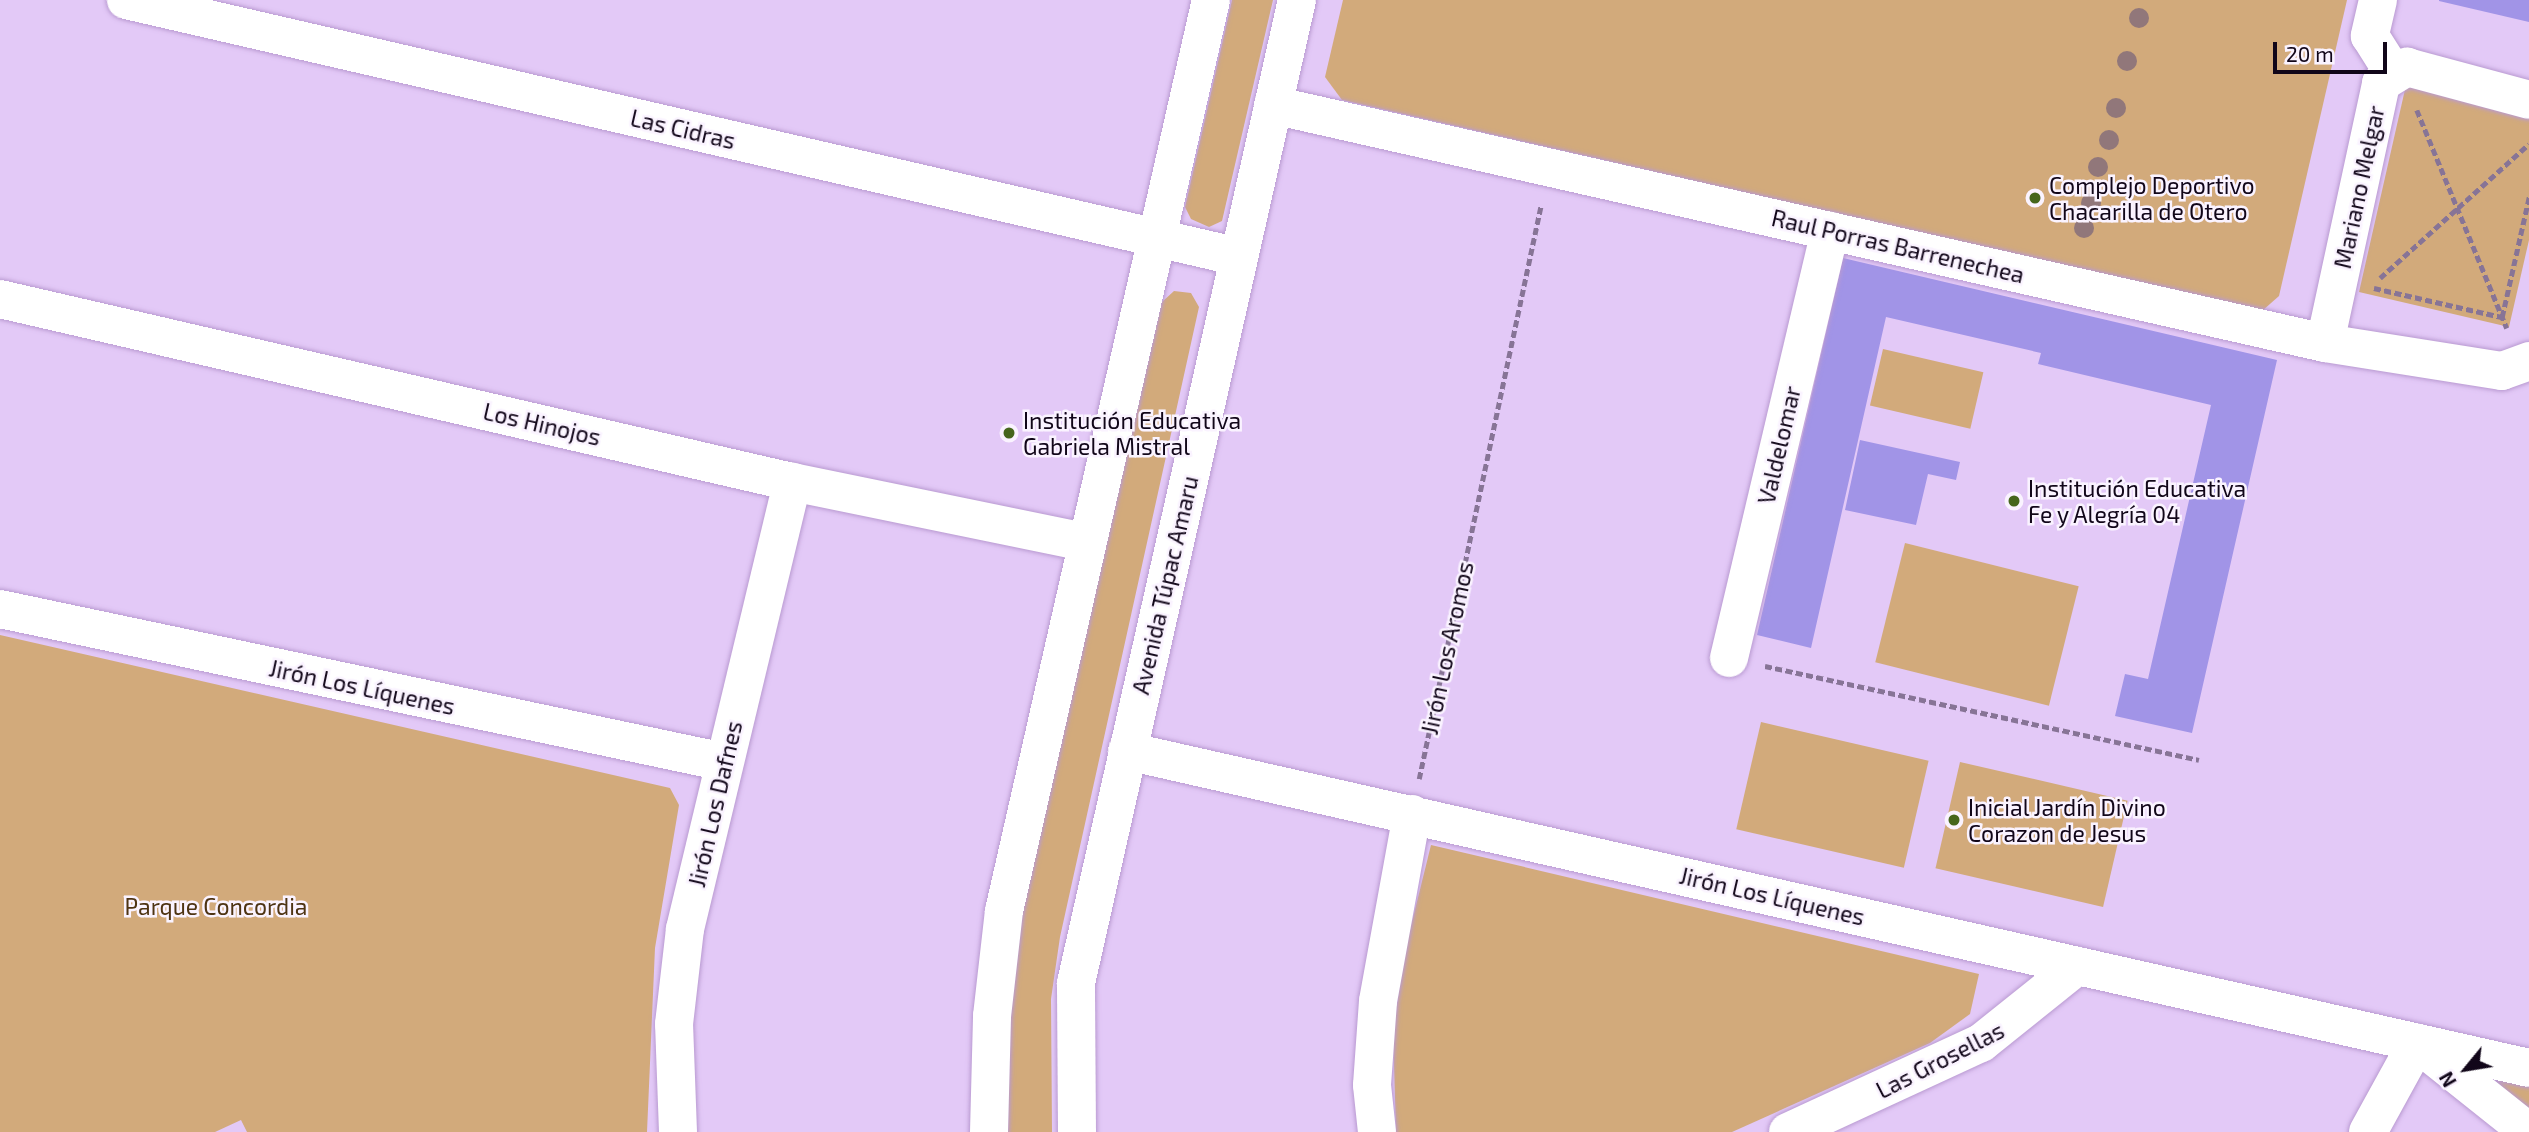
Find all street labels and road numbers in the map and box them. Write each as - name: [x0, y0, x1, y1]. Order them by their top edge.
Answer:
- street label: Mariano Melgar: [2328, 103, 2390, 271]
- street label: Las Cidras: [628, 104, 738, 154]
- street label: Raul Porras Barrenechea: [1769, 203, 2027, 289]
- street label: Valdelomar: [1752, 383, 1806, 507]
- street label: Los Hinojos: [481, 397, 603, 451]
- street label: Avenida Túpac Amaru: [1126, 473, 1204, 697]
- street label: Jirón Los Aromos: [1415, 559, 1479, 737]
- street label: Jirón Los Líquenes: [267, 654, 457, 720]
- street label: Jirón Los Dafnes: [682, 718, 748, 890]
- street label: Jirón Los Líquenes: [1677, 861, 1867, 931]
- street label: Las Grosellas: [1871, 1016, 2009, 1104]

